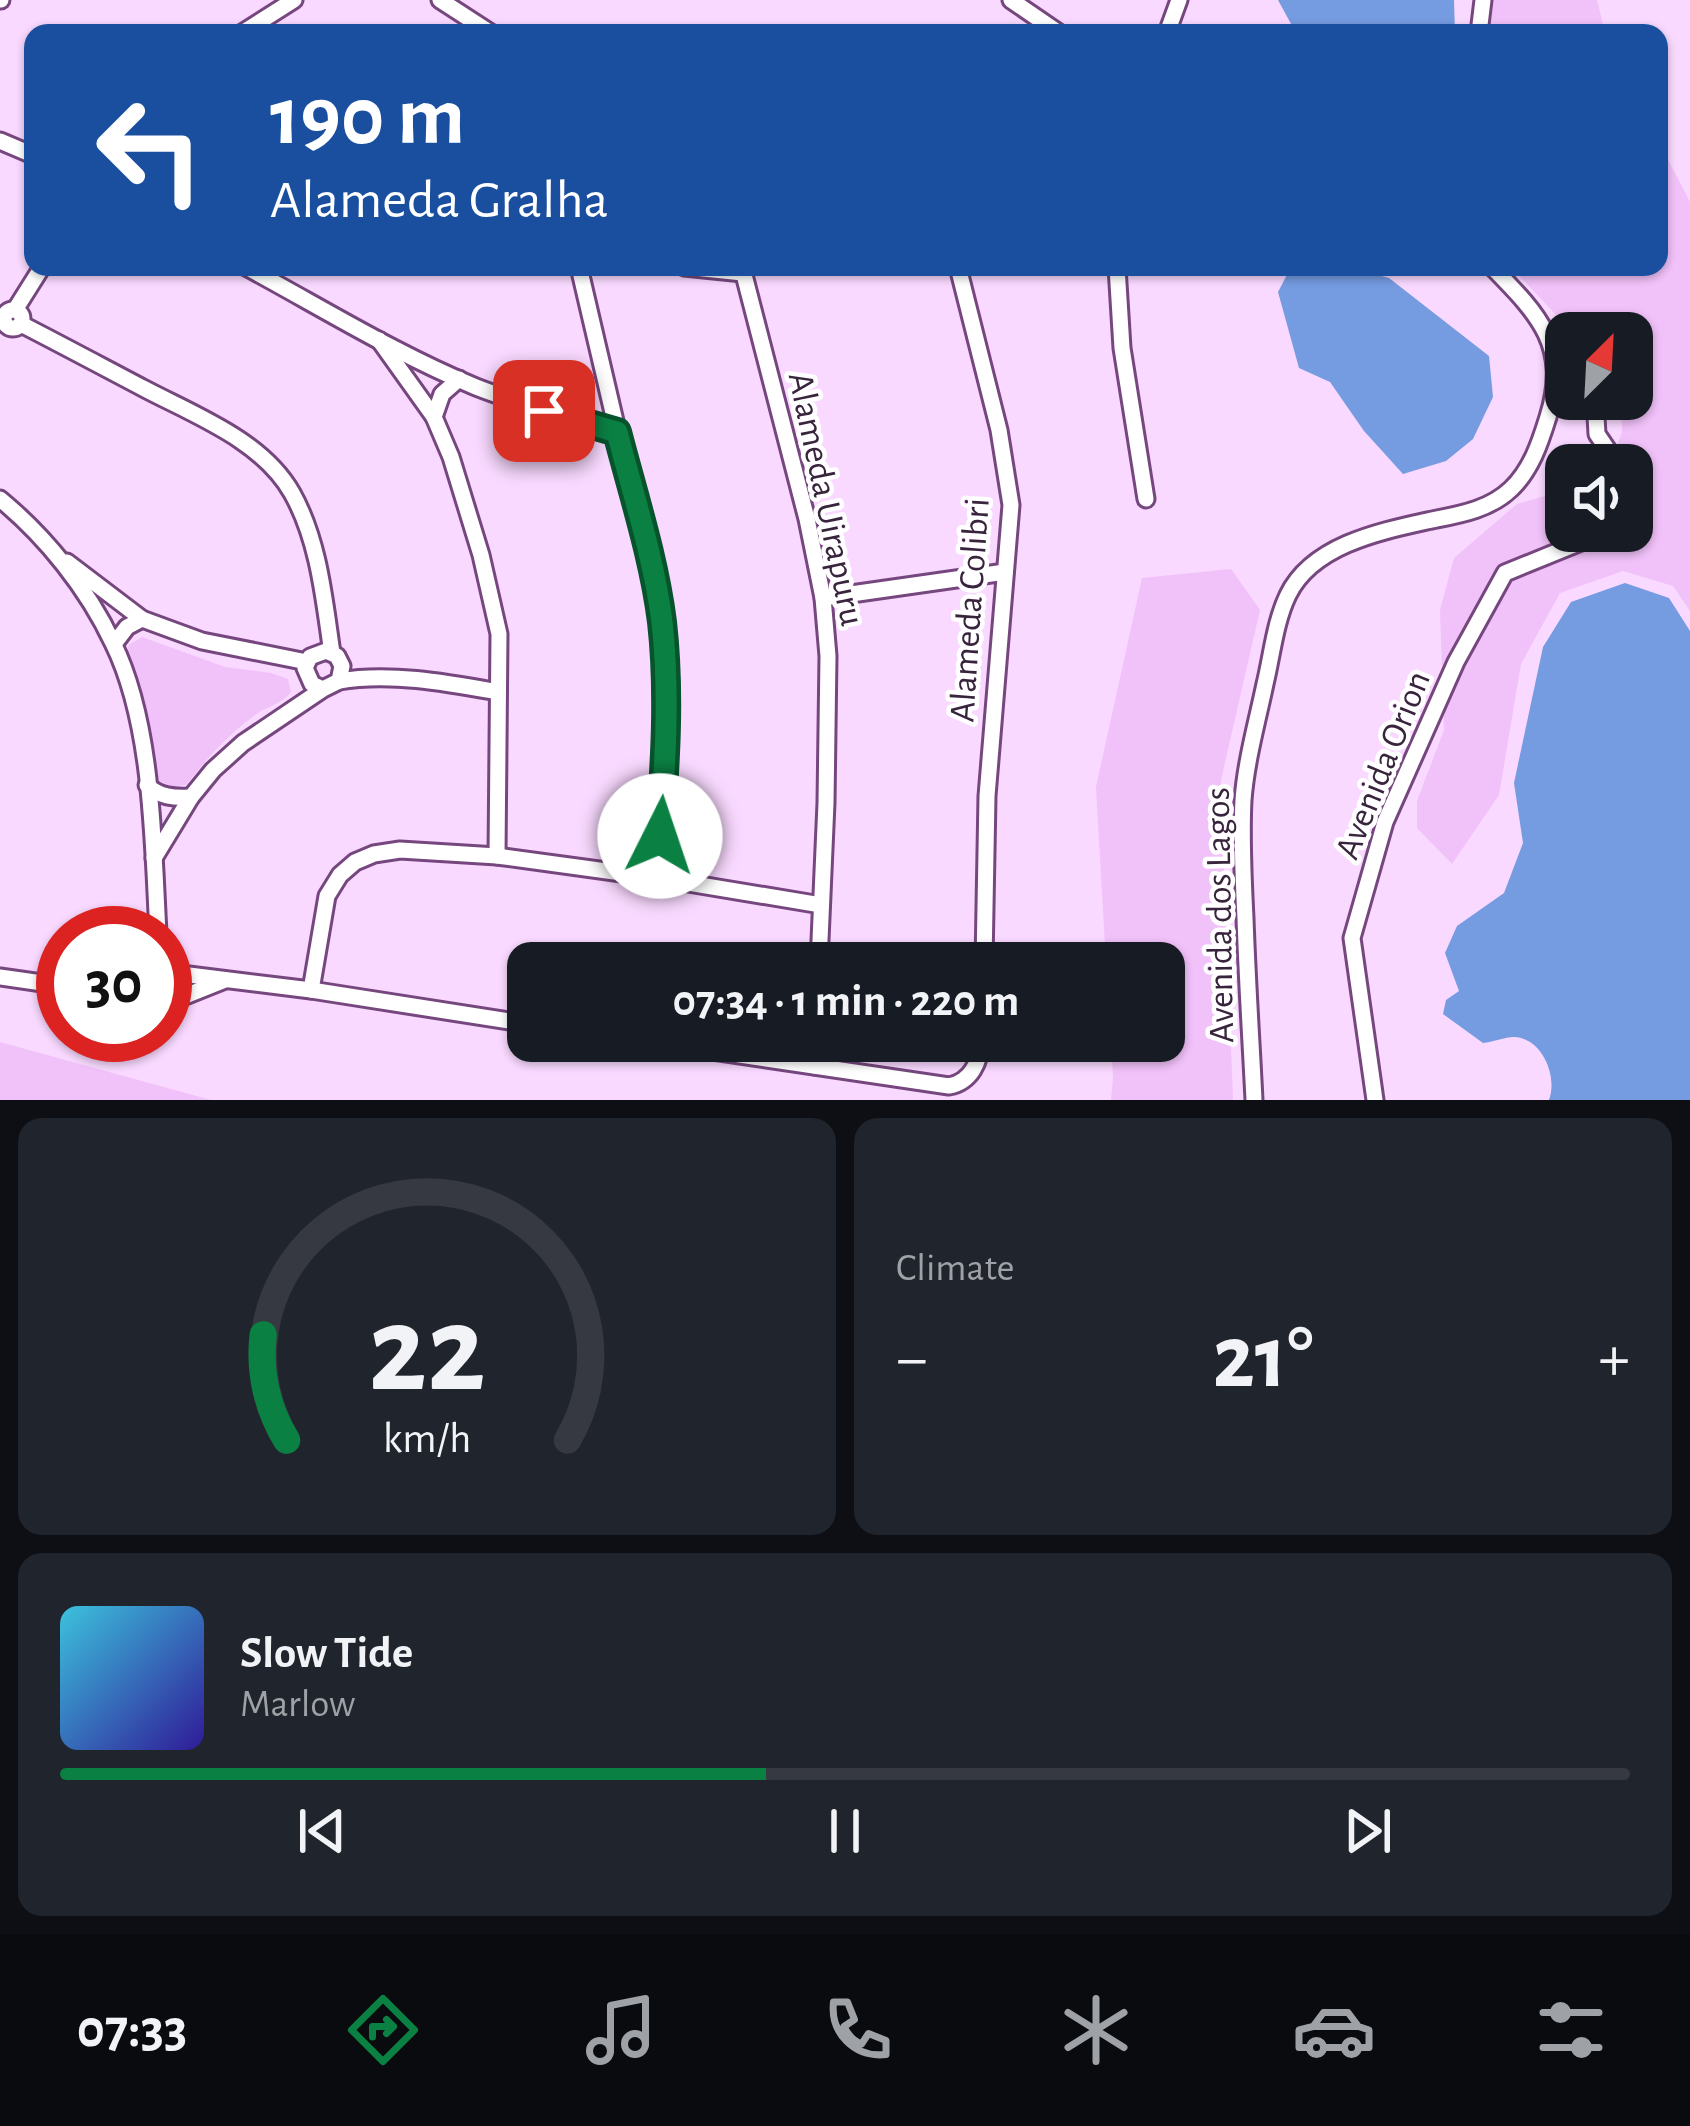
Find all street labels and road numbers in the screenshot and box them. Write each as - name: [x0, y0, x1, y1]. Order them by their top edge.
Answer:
- street label: Alameda Uirapuru: [782, 369, 870, 629]
- street label: Alameda Colibri: [944, 497, 996, 723]
- street label: Avenida Orion: [1329, 666, 1437, 864]
- street label: Avenida dos Lagos: [1200, 787, 1240, 1043]

